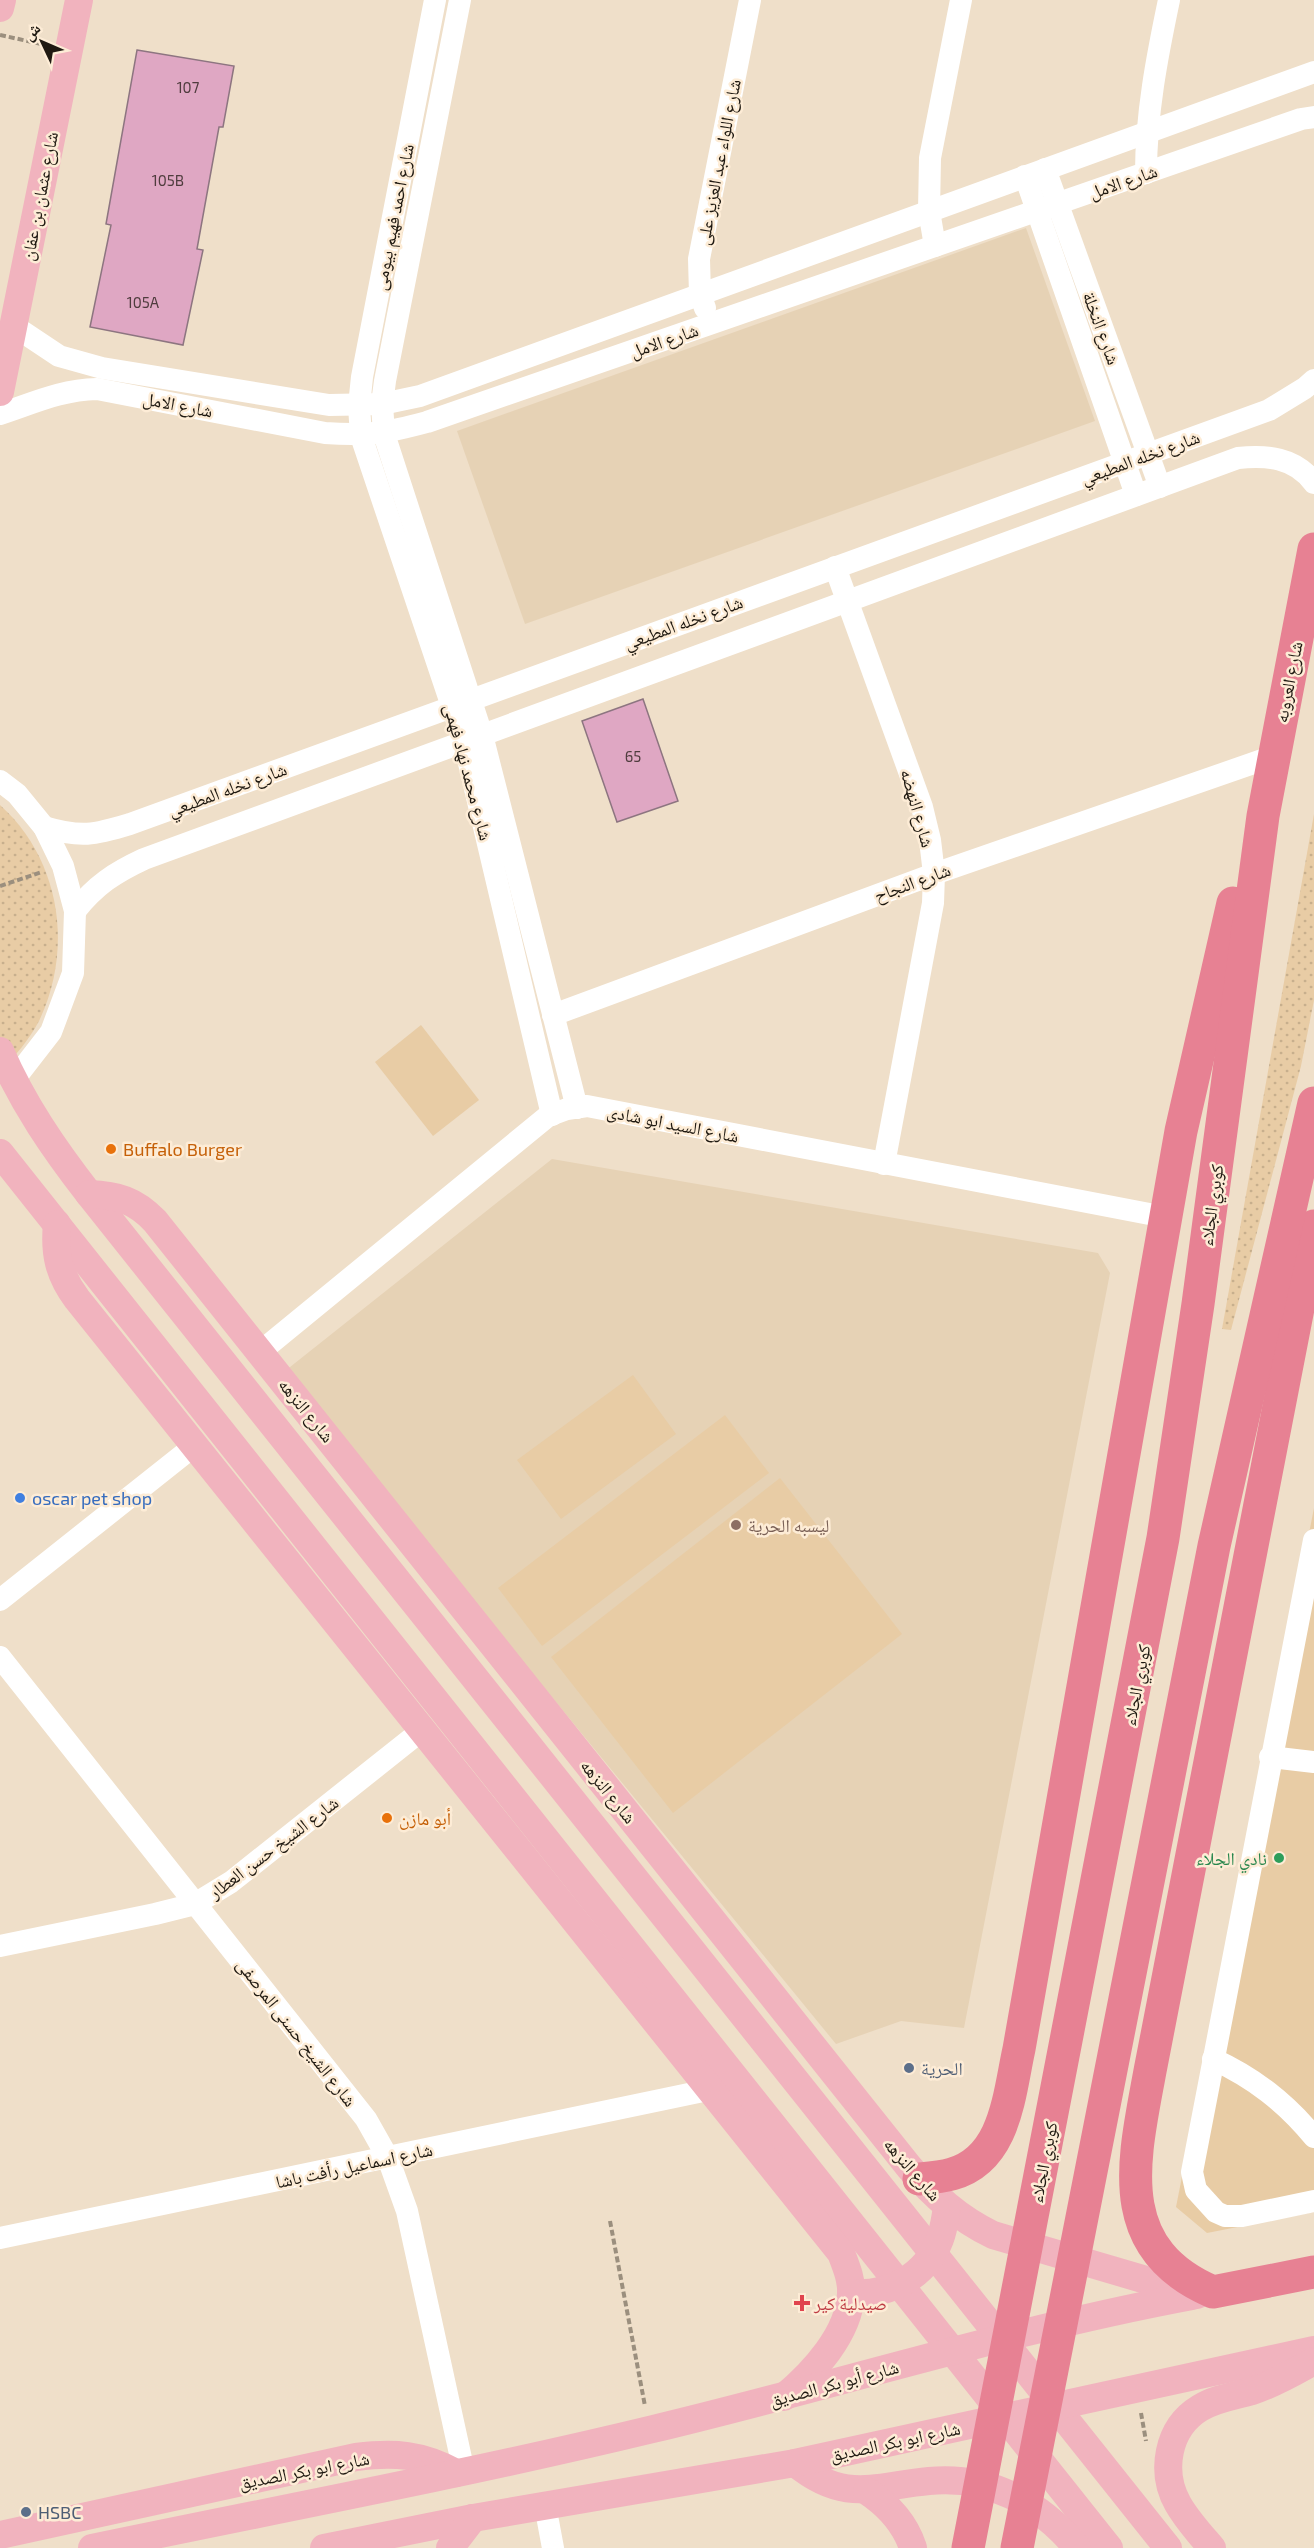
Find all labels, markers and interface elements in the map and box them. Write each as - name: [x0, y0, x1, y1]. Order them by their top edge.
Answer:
- north arrow: [12, 12, 72, 72]
- text: ش: [18, 19, 44, 45]
- street label: شارع اللواء عبد العزيز على: [691, 77, 746, 247]
- house number: 107: [177, 78, 200, 96]
- street label: شارع عثمان بن عفان: [16, 130, 63, 263]
- street label: شارع احمد فهيم بيومى: [368, 142, 420, 293]
- street label: شارع الامل: [1086, 159, 1160, 204]
- house number: 105B: [152, 171, 184, 189]
- street label: شارع النخلة: [1078, 288, 1125, 368]
- house number: 105A: [127, 293, 160, 311]
- street label: شارع الامل: [627, 318, 701, 363]
- street label: شارع الامل: [141, 386, 215, 423]
- street label: شارع نخله المطيعي: [1078, 425, 1204, 493]
- street label: شارع نخله المطيعي: [621, 590, 747, 658]
- street label: شارع العروبه: [1269, 639, 1308, 725]
- street label: شارع محمد نهاد فهمى: [439, 701, 498, 843]
- house number: 65: [625, 747, 641, 765]
- street label: شارع نخله المطيعي: [165, 757, 291, 825]
- street label: شارع النهضه: [895, 766, 940, 850]
- street label: شارع النجاح: [871, 858, 954, 908]
- street label: شارع السيد ابو شادى: [605, 1099, 741, 1148]
- place label: Buffalo Burger: [123, 1138, 242, 1160]
- marker: Buffalo Burger: [104, 1142, 118, 1156]
- street label: كوبري الجلاء: [1194, 1162, 1232, 1248]
- street label: شارع النزهه: [274, 1373, 340, 1447]
- place label: oscar pet shop: [32, 1487, 152, 1509]
- marker: oscar pet shop: [13, 1491, 27, 1505]
- place label: ليسبه الحرية: [748, 1514, 829, 1537]
- marker: ليسبه الحرية: [729, 1518, 743, 1532]
- street label: كوبري الجلاء: [1117, 1642, 1159, 1728]
- street label: شارع النزهه: [576, 1754, 642, 1828]
- street label: شارع الشيخ حسن العطار: [203, 1791, 344, 1905]
- place label: أبو مازن: [399, 1807, 451, 1830]
- marker: أبو مازن: [380, 1811, 394, 1825]
- place label: نادي الجلاء: [1196, 1847, 1267, 1874]
- marker: نادي الجلاء: [1272, 1851, 1286, 1865]
- street label: شارع الشيخ حسنى المرصفى: [231, 1953, 362, 2112]
- place label: الحرية: [921, 2057, 963, 2079]
- marker: الحرية: [902, 2061, 916, 2075]
- street label: كوبري الجلاء: [1024, 2119, 1066, 2205]
- street label: شارع النزهه: [879, 2133, 946, 2206]
- street label: شارع اسماعيل رأفت باشا: [273, 2138, 435, 2193]
- place label: صيدلية كير: [813, 2292, 887, 2314]
- marker: صيدلية كير: [795, 2296, 809, 2310]
- street label: شارع أبو بكر الصديق: [767, 2355, 901, 2412]
- street label: شارع ابو بكر الصديق: [828, 2416, 962, 2467]
- street label: شارع ابو بكر الصديق: [237, 2447, 371, 2494]
- place label: HSBC: [38, 2501, 82, 2523]
- marker: HSBC: [19, 2505, 33, 2519]

